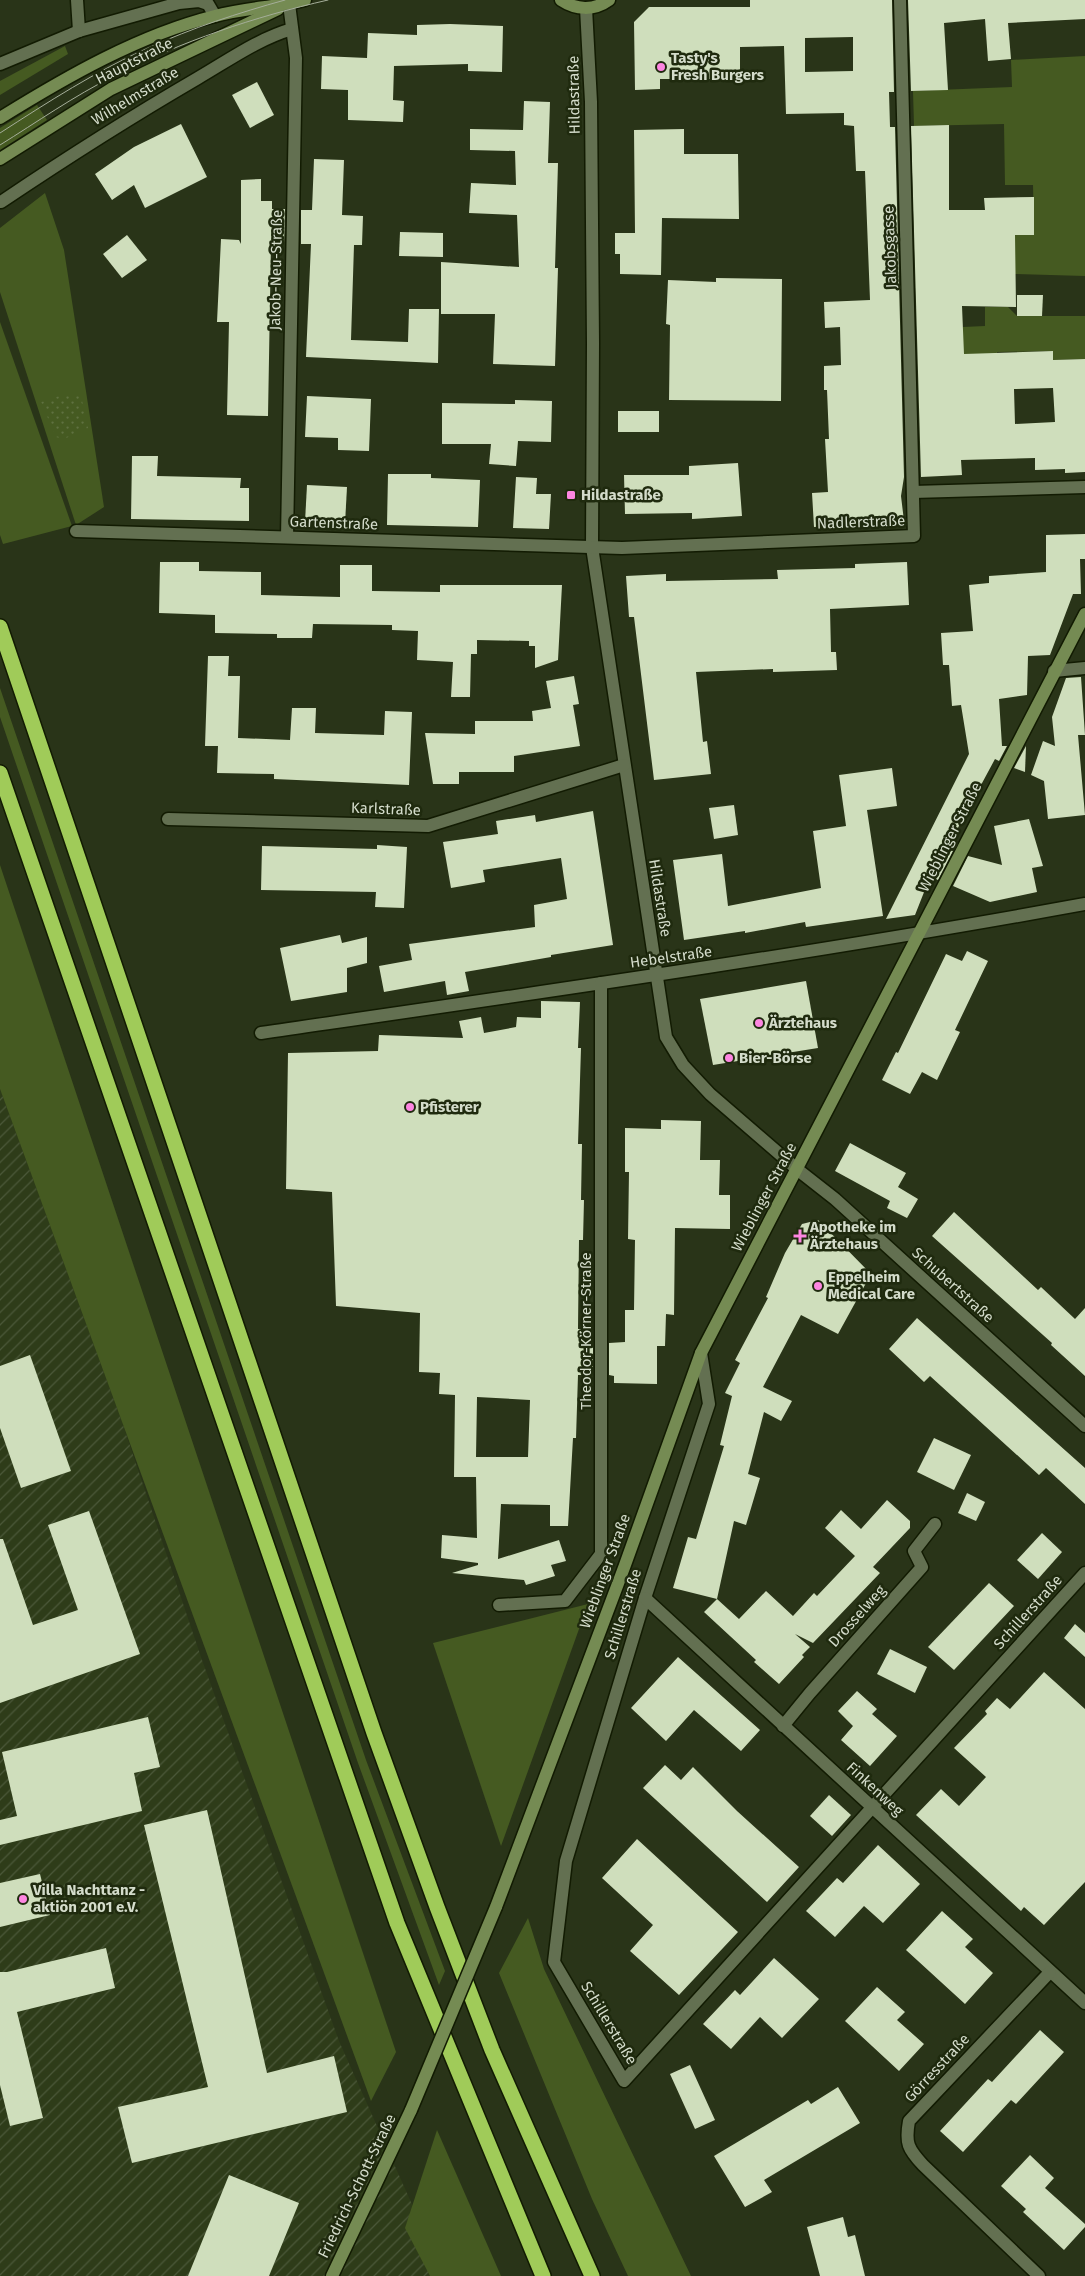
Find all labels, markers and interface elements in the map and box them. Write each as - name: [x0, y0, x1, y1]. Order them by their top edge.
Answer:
- street label: Hauptstraße: [92, 34, 176, 88]
- place label: Tasty's Fresh Burgers: [671, 49, 764, 84]
- street label: Hildastraße: [564, 56, 584, 134]
- marker: Tasty's Fresh Burgers: [655, 61, 667, 73]
- street label: Wilhelmstraße: [88, 63, 182, 129]
- street label: Jakobsgasse: [880, 205, 900, 289]
- street label: Jakob-Neu-Straße: [266, 210, 286, 330]
- place label: Hildastraße: [581, 486, 661, 504]
- marker: Hildastraße: [565, 489, 577, 501]
- street label: Nadlerstraße: [817, 511, 905, 533]
- street label: Gartenstraße: [289, 512, 379, 534]
- street label: Wieblinger Straße: [915, 779, 985, 895]
- street label: Karlstraße: [351, 799, 421, 819]
- street label: Hildastraße: [645, 858, 675, 938]
- street label: Hebelstraße: [629, 942, 713, 972]
- place label: Ärztehaus: [768, 1014, 837, 1032]
- marker: Ärztehaus: [753, 1017, 765, 1029]
- place label: Bier-Börse: [739, 1049, 812, 1067]
- marker: Bier-Börse: [723, 1052, 735, 1064]
- place label: Pfisterer: [420, 1098, 480, 1116]
- marker: Pfisterer: [404, 1101, 416, 1113]
- street label: Wieblinger Straße: [728, 1139, 800, 1255]
- place label: Apotheke im Ärztehaus: [809, 1218, 896, 1253]
- marker: Apotheke im Ärztehaus: [794, 1230, 806, 1242]
- street label: Schubertstraße: [908, 1243, 998, 1327]
- street label: Theodor-Körner-Straße: [577, 1252, 595, 1410]
- place label: Eppelheim Medical Care: [828, 1268, 915, 1303]
- marker: Eppelheim Medical Care: [812, 1280, 824, 1292]
- street label: Wieblinger Straße: [576, 1511, 634, 1631]
- street label: Schillerstraße: [601, 1567, 645, 1661]
- street label: Schillerstraße: [990, 1571, 1066, 1653]
- street label: Drosselweg: [825, 1581, 890, 1651]
- street label: Finkenweg: [843, 1758, 907, 1820]
- place label: Villa Nachttanz - aktiön 2001 e.V.: [32, 1881, 145, 1916]
- marker: Villa Nachttanz - aktiön 2001 e.V.: [17, 1893, 29, 1905]
- street label: Schillerstraße: [577, 1978, 641, 2068]
- street label: Görresstraße: [901, 2030, 973, 2106]
- street label: Friedrich-Schott-Straße: [314, 2111, 400, 2261]

